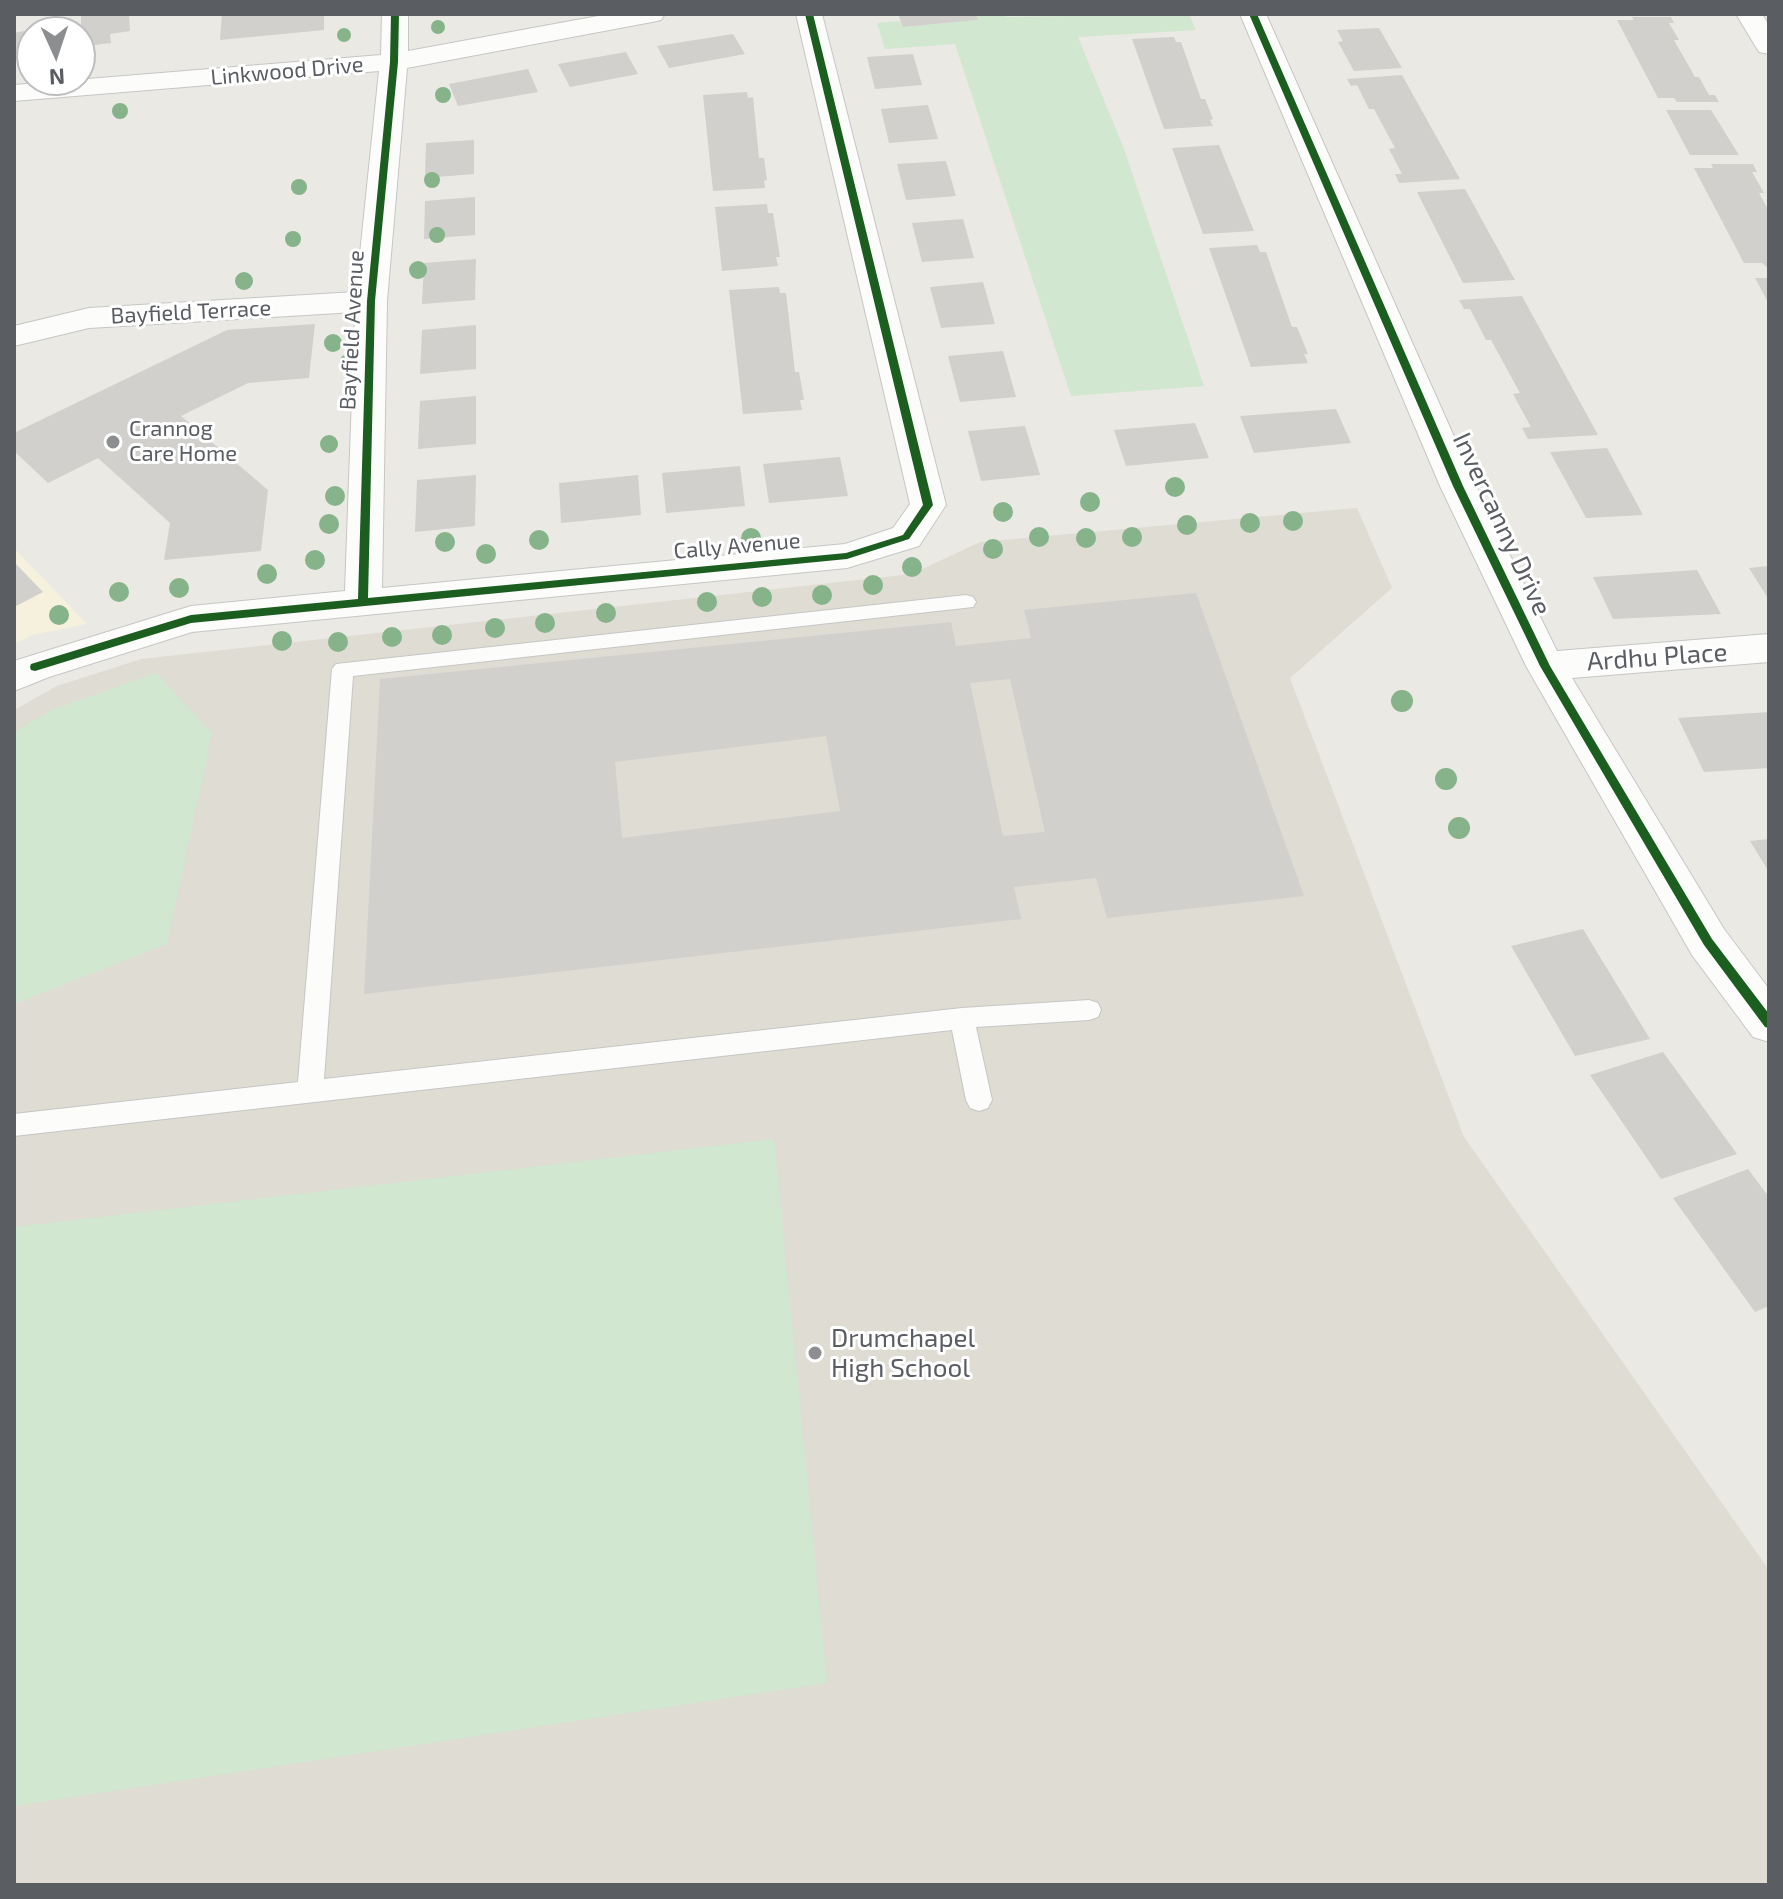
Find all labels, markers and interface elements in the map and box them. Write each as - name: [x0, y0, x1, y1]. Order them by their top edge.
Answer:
- north arrow: [16, 16, 96, 96]
- street label: Linkwood Drive: [209, 51, 365, 91]
- text: N: [49, 65, 66, 91]
- street label: Bayfield Avenue: [335, 249, 369, 411]
- street label: Bayfield Terrace: [110, 295, 272, 329]
- place label: Crannog Care Home: [129, 416, 237, 468]
- street label: Invercanny Drive: [1446, 428, 1558, 620]
- marker: Crannog Care Home: [104, 433, 122, 451]
- street label: Cally Avenue: [672, 527, 802, 565]
- street label: Ardhu Place: [1586, 637, 1728, 677]
- place label: Drumchapel High School: [831, 1322, 975, 1384]
- marker: Drumchapel High School: [806, 1344, 824, 1362]

